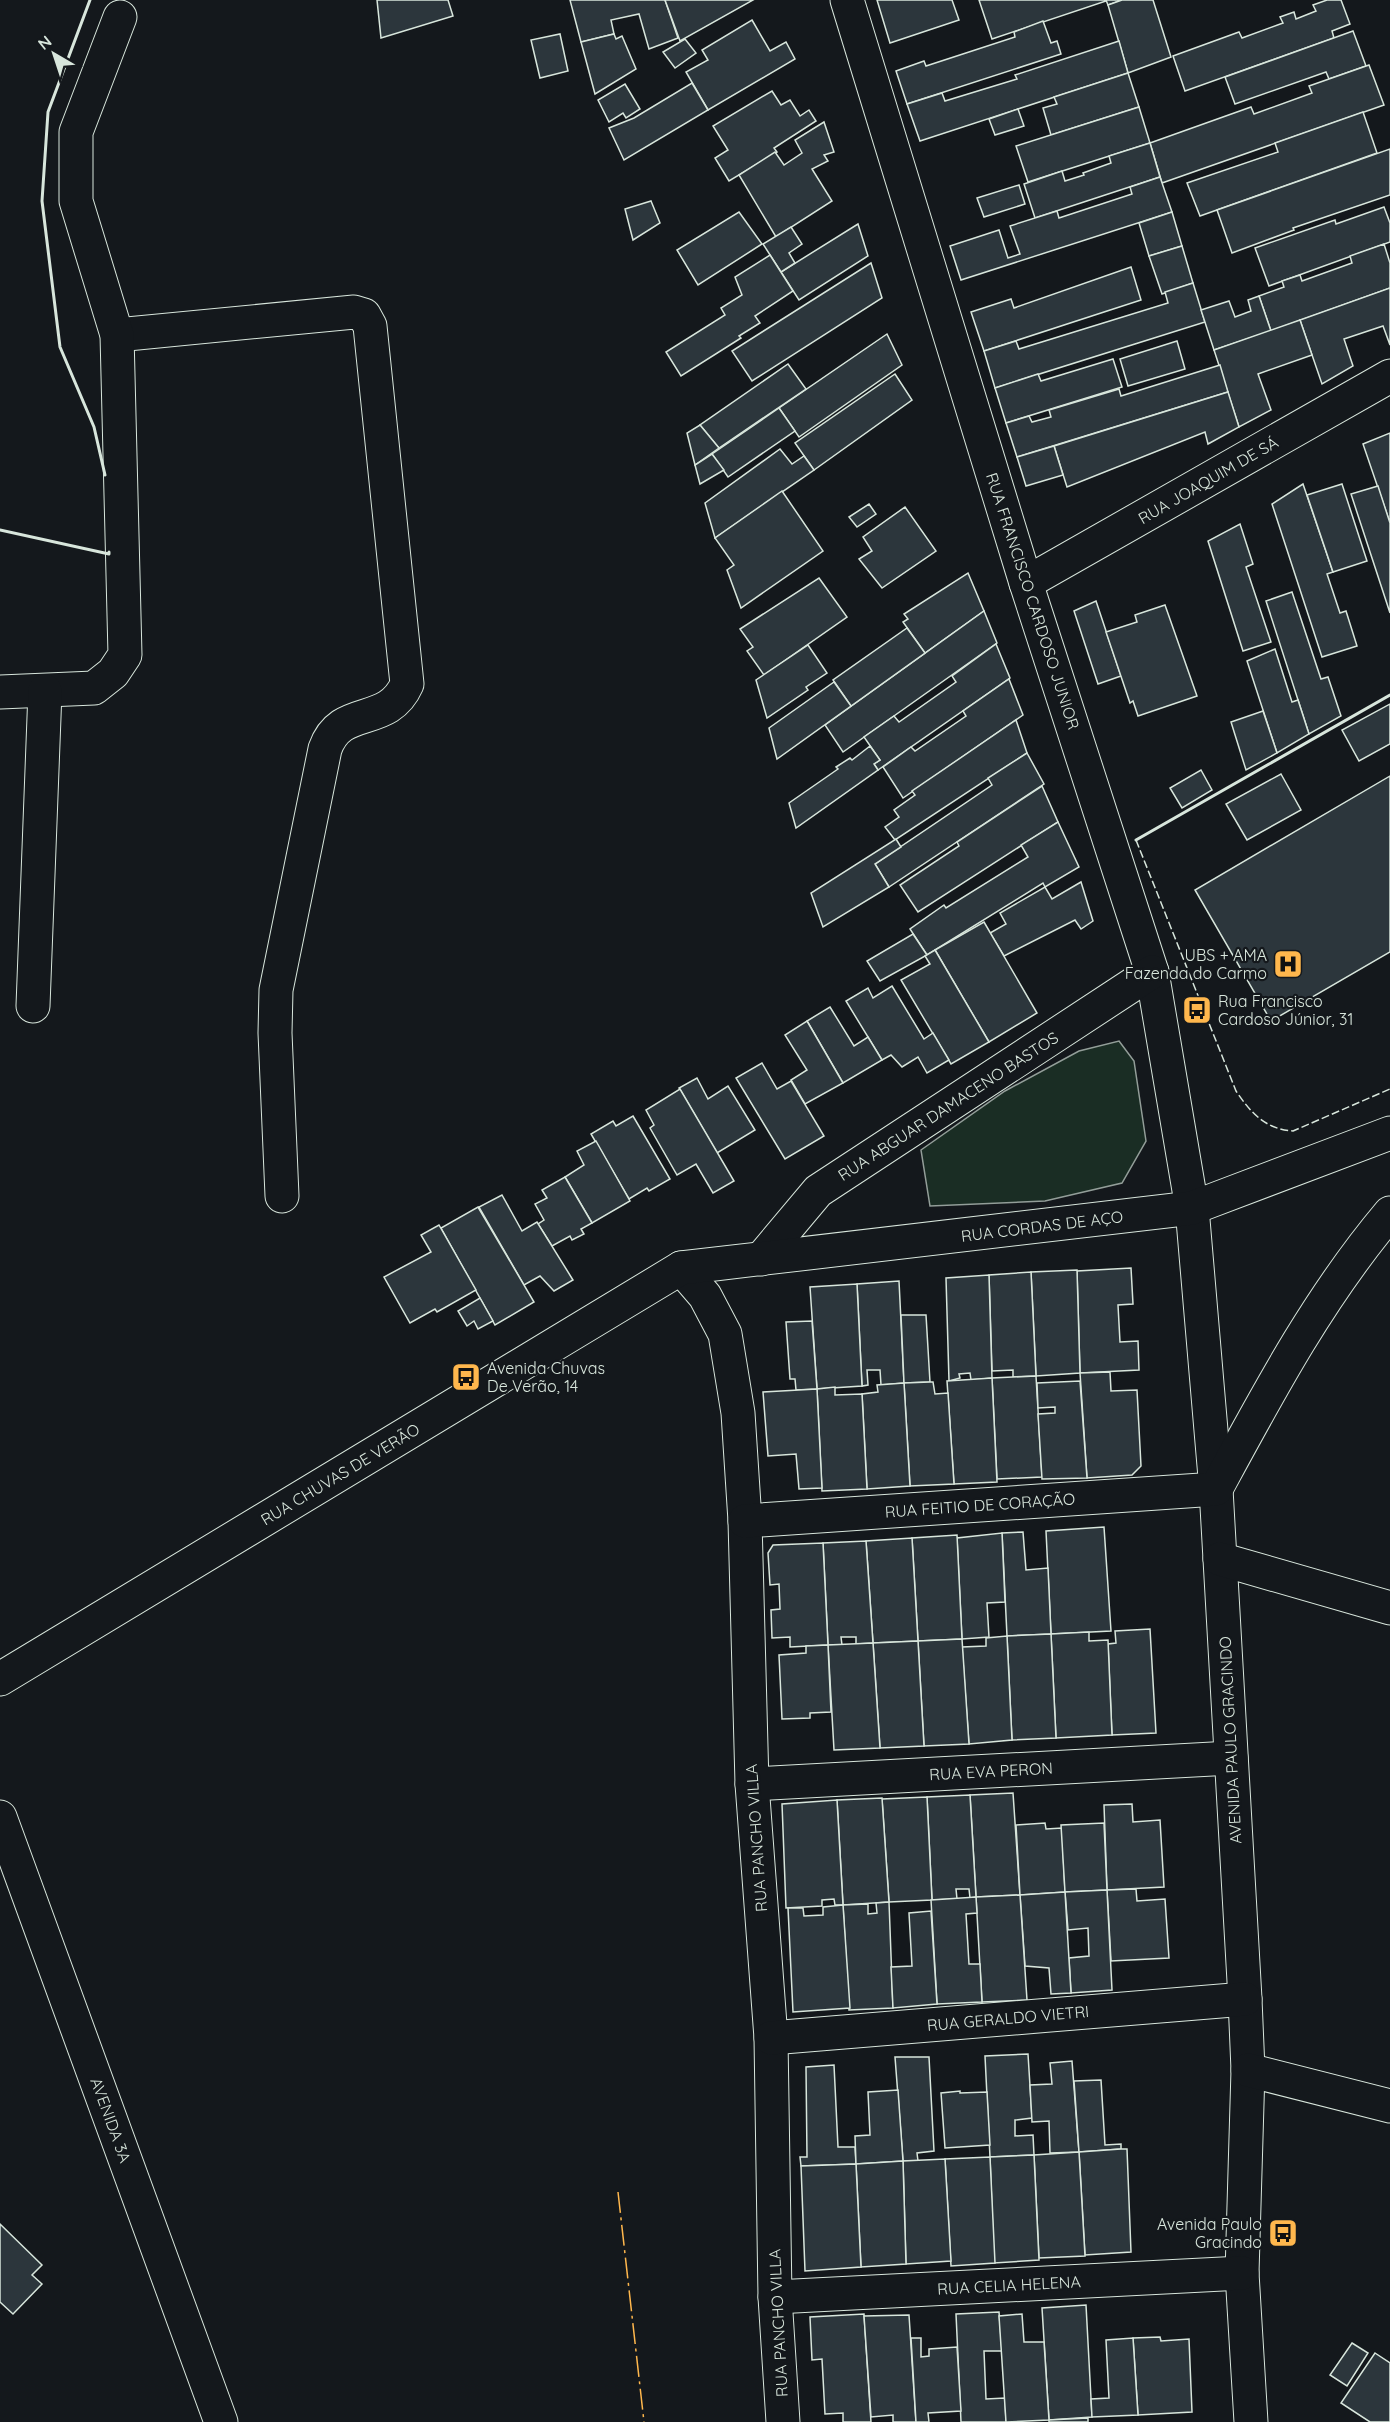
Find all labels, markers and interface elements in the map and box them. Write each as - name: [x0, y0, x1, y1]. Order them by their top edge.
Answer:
- north arrow: [24, 24, 84, 84]
- text: N: [34, 31, 55, 54]
- street label: RUA JOAQUIM DE SÁ: [1135, 432, 1281, 528]
- street label: RUA FRANCISCO CARDOSO JUNIOR: [982, 470, 1084, 732]
- place label: UBS + AMA Fazenda do Carmo: [1125, 945, 1267, 983]
- hospital icon: UBS + AMA Fazenda do Carmo: [1272, 948, 1304, 980]
- place label: Rua Francisco Cardoso Júnior, 31: [1218, 991, 1353, 1029]
- bus stop icon: Rua Francisco Cardoso Júnior, 31: [1181, 994, 1213, 1026]
- street label: RUA ABGUAR DAMACENO BASTOS: [834, 1027, 1062, 1185]
- street label: RUA CORDAS DE AÇO: [960, 1206, 1124, 1246]
- place label: Avenida Chuvas De Verão, 14: [487, 1358, 605, 1396]
- bus stop icon: Avenida Chuvas De Verão, 14: [450, 1361, 482, 1393]
- street label: RUA CHUVAS DE VERÃO: [257, 1419, 423, 1529]
- street label: RUA FEITIO DE CORAÇÃO: [884, 1488, 1076, 1522]
- street label: AVENIDA PAULO GRACINDO: [1215, 1636, 1245, 1844]
- street label: RUA EVA PERON: [929, 1758, 1053, 1784]
- street label: RUA PANCHO VILLA: [741, 1763, 771, 1913]
- street label: RUA GERALDO VIETRI: [926, 2001, 1090, 2035]
- street label: AVENIDA 3A: [86, 2075, 136, 2165]
- place label: Avenida Paulo Gracindo: [1157, 2214, 1262, 2252]
- bus stop icon: Avenida Paulo Gracindo: [1267, 2217, 1299, 2249]
- street label: RUA PANCHO VILLA: [764, 2249, 792, 2397]
- street label: RUA CELIA HELENA: [937, 2271, 1081, 2299]

